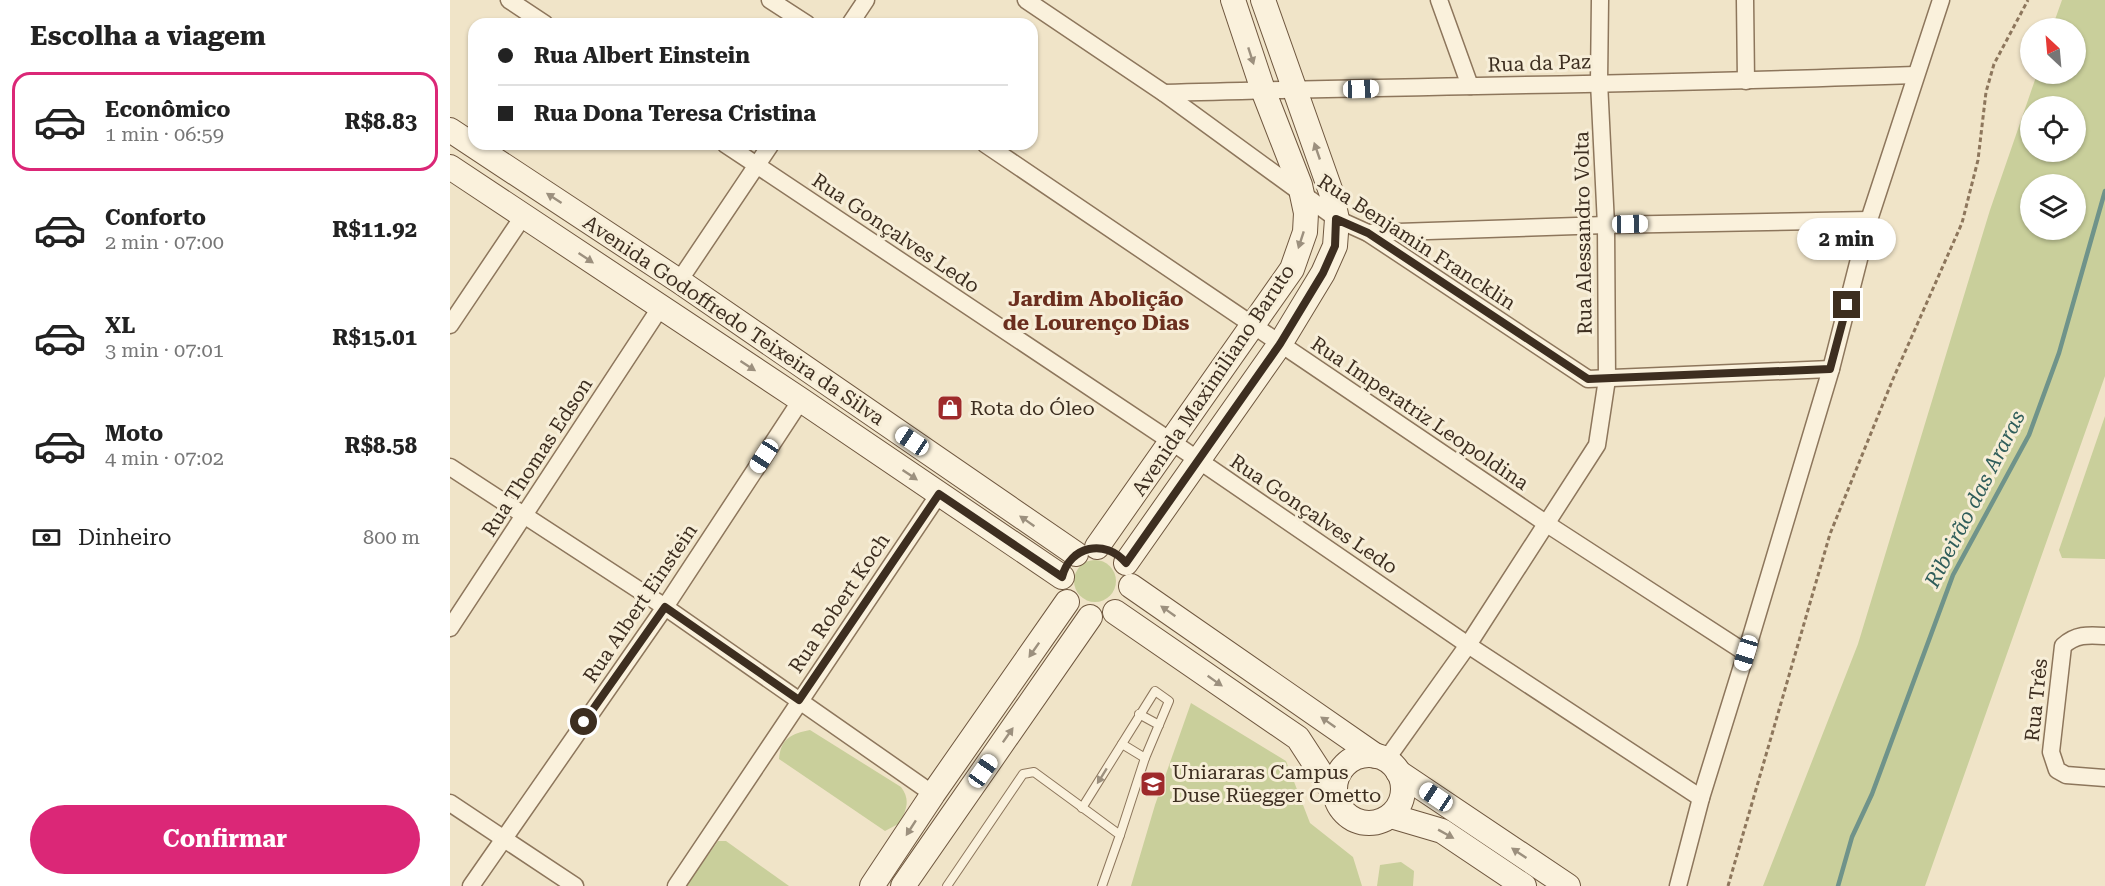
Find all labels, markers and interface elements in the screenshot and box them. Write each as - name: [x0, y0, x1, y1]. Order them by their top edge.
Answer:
- north arrow: [2020, 18, 2086, 84]
- map controls: [2020, 18, 2086, 240]
- text: Escolha a viagem: [30, 20, 266, 52]
- text: Rua Albert Einstein: [534, 43, 750, 68]
- one-way arrow: [1247, 47, 1257, 65]
- street label: Rua da Paz: [1487, 49, 1591, 77]
- car: [1343, 79, 1379, 99]
- icon: car: [33, 95, 87, 149]
- button: locate: [2020, 96, 2086, 162]
- text: Econômico: [105, 97, 231, 122]
- text: Rua Dona Teresa Cristina: [534, 101, 816, 126]
- text: R$8.83: [344, 109, 417, 134]
- text: 1 min · 06:59: [105, 122, 224, 146]
- street label: Rua Alessandro Volta: [1569, 131, 1597, 335]
- one-way arrow: [1311, 142, 1321, 160]
- street label: Rua Gonçalves Ledo: [808, 168, 984, 298]
- street label: Rua Benjamin Francklin: [1314, 169, 1520, 315]
- button: layers: [2020, 174, 2086, 240]
- one-way arrow: [545, 193, 562, 204]
- icon: car: [33, 203, 87, 257]
- text: Conforto: [105, 205, 206, 230]
- street label: Avenida Godoffredo Teixeira da Silva: [579, 210, 889, 430]
- car: [1612, 215, 1648, 233]
- text: R$11.92: [332, 217, 417, 242]
- callout: 2 min: [1798, 218, 1896, 260]
- text: 2 min: [1819, 227, 1874, 251]
- text: 2 min · 07:00: [105, 230, 224, 254]
- one-way arrow: [1296, 232, 1306, 250]
- one-way arrow: [578, 252, 594, 263]
- street label: Avenida Maximiliano Baruto: [1126, 260, 1300, 500]
- district label: Jardim Abolição de Lourenço Dias: [1003, 287, 1189, 335]
- route end: [1833, 291, 1860, 318]
- icon: car: [33, 311, 87, 365]
- text: XL: [105, 313, 135, 338]
- text: R$15.01: [332, 325, 417, 350]
- street label: Rua Imperatriz Leopoldina: [1307, 331, 1533, 495]
- text: 3 min · 07:01: [105, 338, 224, 362]
- one-way arrow: [740, 360, 756, 372]
- street label: Rua Thomas Edson: [477, 373, 597, 541]
- shop icon: Rota do Óleo: [935, 393, 965, 423]
- place label: Rota do Óleo: [970, 396, 1095, 420]
- water label: Ribeirão das Araras: [1920, 406, 2030, 592]
- icon: car: [33, 419, 87, 473]
- text: Moto: [105, 421, 163, 446]
- car: [892, 423, 932, 459]
- text: R$8.58: [344, 433, 417, 458]
- car: [747, 436, 781, 476]
- text: 4 min · 07:02: [105, 446, 224, 470]
- street label: Rua Gonçalves Ledo: [1226, 449, 1402, 579]
- one-way arrow: [902, 469, 919, 480]
- one-way arrow: [1020, 515, 1036, 527]
- street label: Rua Albert Einstein: [578, 519, 702, 687]
- icon: cash: [30, 521, 63, 554]
- text: Dinheiro: [78, 525, 172, 550]
- text: 800 m: [363, 525, 420, 549]
- street label: Rua Robert Koch: [783, 529, 895, 677]
- one-way arrow: [1161, 605, 1177, 617]
- car: [1732, 633, 1760, 673]
- one-way arrow: [1029, 642, 1040, 658]
- street label: Rua Três: [2020, 657, 2052, 743]
- one-way arrow: [1207, 675, 1223, 687]
- route start: [570, 708, 597, 735]
- one-way arrow: [1321, 716, 1337, 728]
- one-way arrow: [1002, 727, 1014, 743]
- car: [965, 751, 1001, 791]
- place label: Uniararas Campus Duse Rüegger Ometto: [1172, 760, 1381, 807]
- one-way arrow: [1097, 768, 1108, 784]
- school or university icon: Uniararas Campus Duse Rüegger Ometto: [1138, 769, 1168, 799]
- car: [1416, 779, 1456, 815]
- button: Confirmar: [30, 805, 420, 874]
- one-way arrow: [905, 819, 917, 835]
- one-way arrow: [1438, 829, 1455, 839]
- one-way arrow: [1511, 848, 1528, 859]

